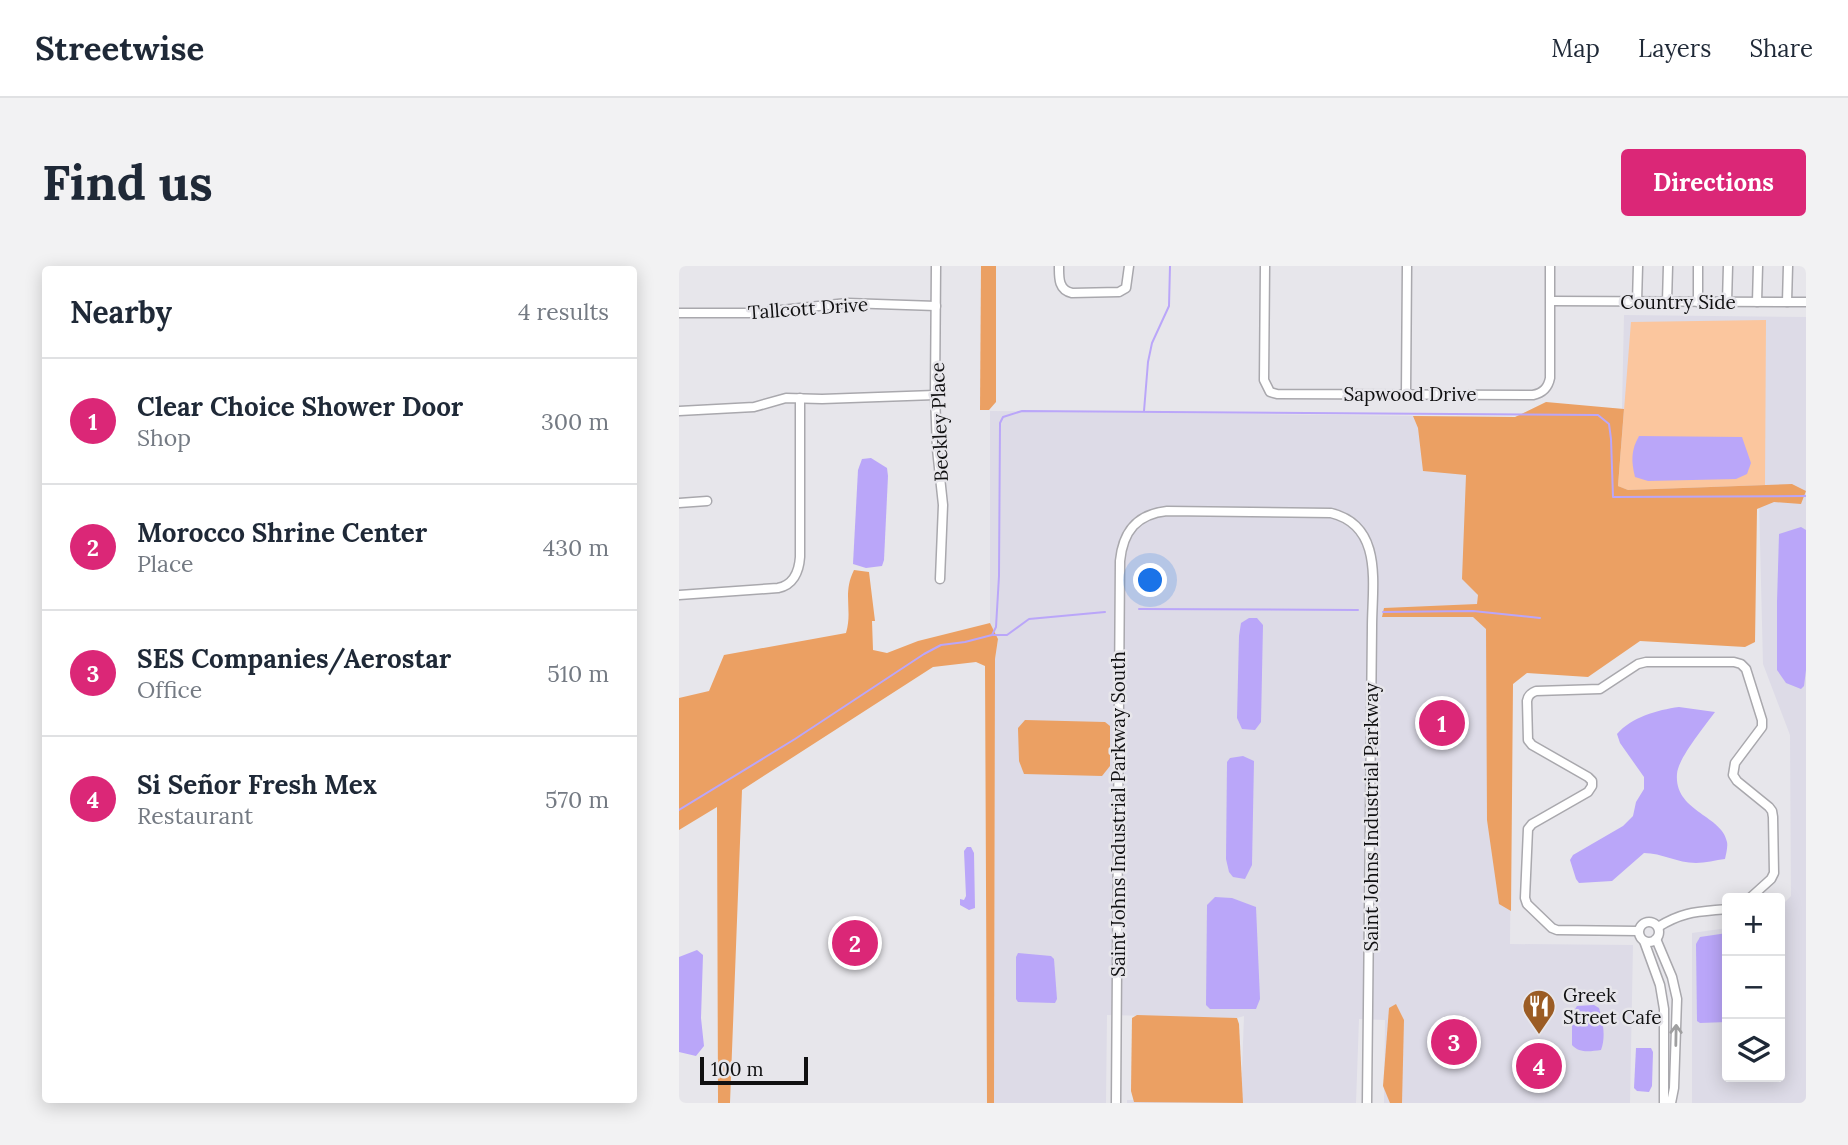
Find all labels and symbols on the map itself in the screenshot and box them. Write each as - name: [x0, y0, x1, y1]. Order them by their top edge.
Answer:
- street label: Country Side: [1620, 290, 1736, 314]
- street label: Tallcott Drive: [747, 292, 869, 324]
- street label: Beckley Place: [925, 362, 953, 482]
- street label: Sapwood Drive: [1344, 382, 1476, 406]
- your location: [1133, 563, 1167, 597]
- street label: Saint Johns Industrial Parkway South: [1106, 651, 1130, 977]
- street label: Saint Johns Industrial Parkway: [1359, 683, 1383, 951]
- pin: 1: [1419, 697, 1465, 749]
- pin: 2: [832, 917, 878, 969]
- place label: Greek Street Cafe: [1563, 983, 1662, 1029]
- restaurant icon: Greek Street Cafe: [1520, 987, 1558, 1036]
- pin: 3: [1431, 1016, 1477, 1068]
- one-way arrow: [1670, 1024, 1683, 1047]
- pin: 4: [1516, 1040, 1562, 1092]
- scale bar: [700, 1054, 809, 1086]

